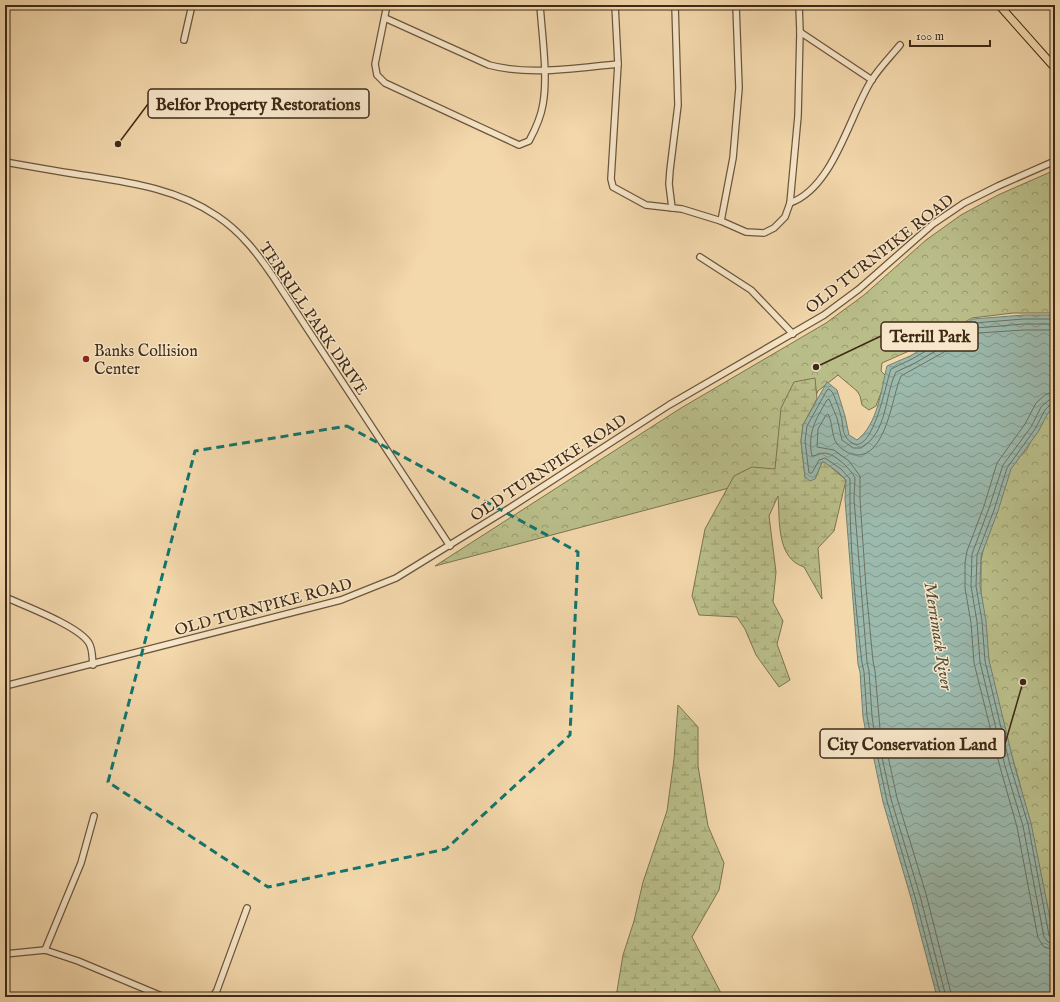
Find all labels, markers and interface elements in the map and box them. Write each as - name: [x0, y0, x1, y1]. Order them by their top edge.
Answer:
- scale bar: [910, 22, 990, 48]
- text: 100 m: [916, 29, 944, 44]
- callout: Belfor Property Restorations: [148, 89, 369, 118]
- text: Belfor Property Restorations: [156, 95, 360, 116]
- street label: OLD TURNPIKE ROAD: [802, 190, 958, 319]
- street label: TERRILL PARK DRIVE: [254, 239, 371, 399]
- callout: Terrill Park: [881, 322, 978, 351]
- text: Terrill Park: [888, 327, 971, 348]
- place label: Banks Collision Center: [94, 342, 198, 380]
- marker: Banks Collision Center: [81, 354, 91, 364]
- street label: OLD TURNPIKE ROAD: [467, 410, 631, 527]
- street label: OLD TURNPIKE ROAD: [173, 575, 354, 641]
- water label: Merrimack River: [919, 581, 957, 693]
- callout: City Conservation Land: [820, 729, 1005, 758]
- text: City Conservation Land: [827, 735, 998, 756]

